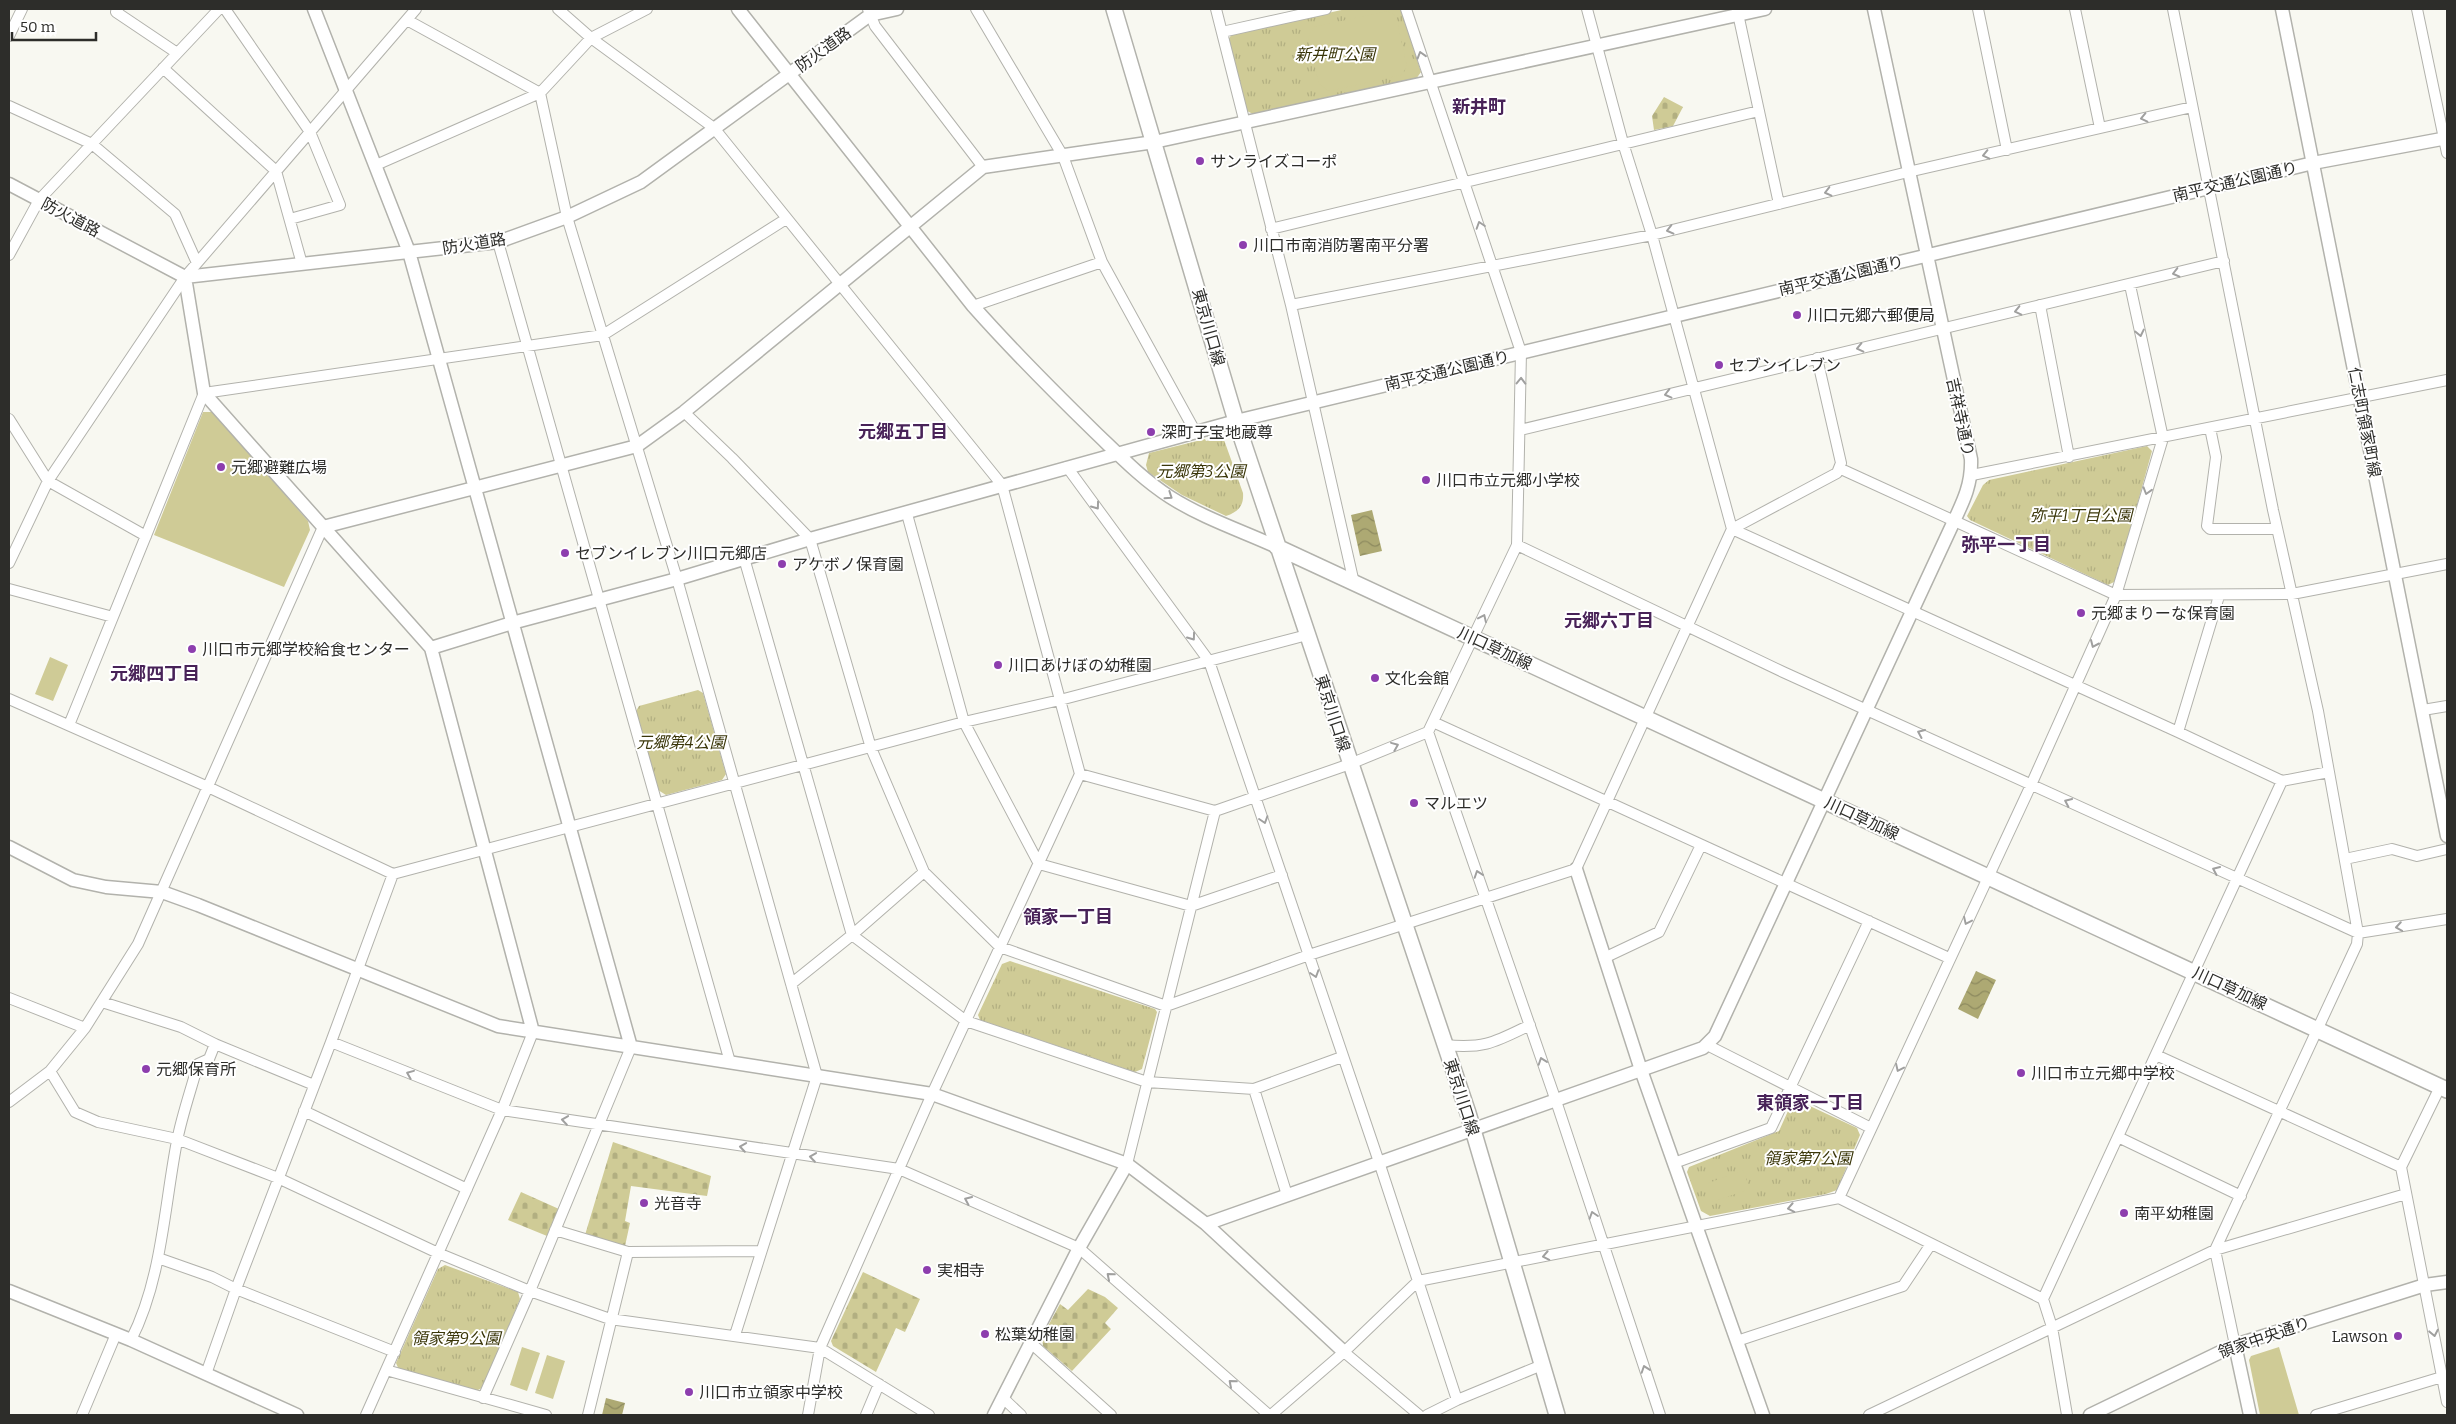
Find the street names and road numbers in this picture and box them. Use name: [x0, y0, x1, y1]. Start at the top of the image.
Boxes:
street label: 防火道路: [792, 23, 855, 76]
street label: 南平交通公園通り: [2171, 158, 2300, 205]
street label: 防火道路: [38, 194, 103, 241]
street label: 防火道路: [441, 229, 507, 258]
street label: 南平交通公園通り: [1777, 252, 1906, 299]
street label: 東京川口線: [1188, 286, 1229, 368]
street label: 南平交通公園通り: [1383, 347, 1512, 394]
street label: 仁志町領家町線: [2344, 365, 2385, 479]
street label: 吉祥寺通り: [1943, 376, 1978, 458]
street label: 川口草加線: [1455, 623, 1535, 674]
street label: 東京川口線: [1311, 672, 1354, 754]
street label: 川口草加線: [1822, 793, 1902, 844]
street label: 川口草加線: [2190, 963, 2270, 1014]
street label: 東京川口線: [1440, 1056, 1483, 1138]
street label: 領家中央通り: [2216, 1313, 2313, 1362]

